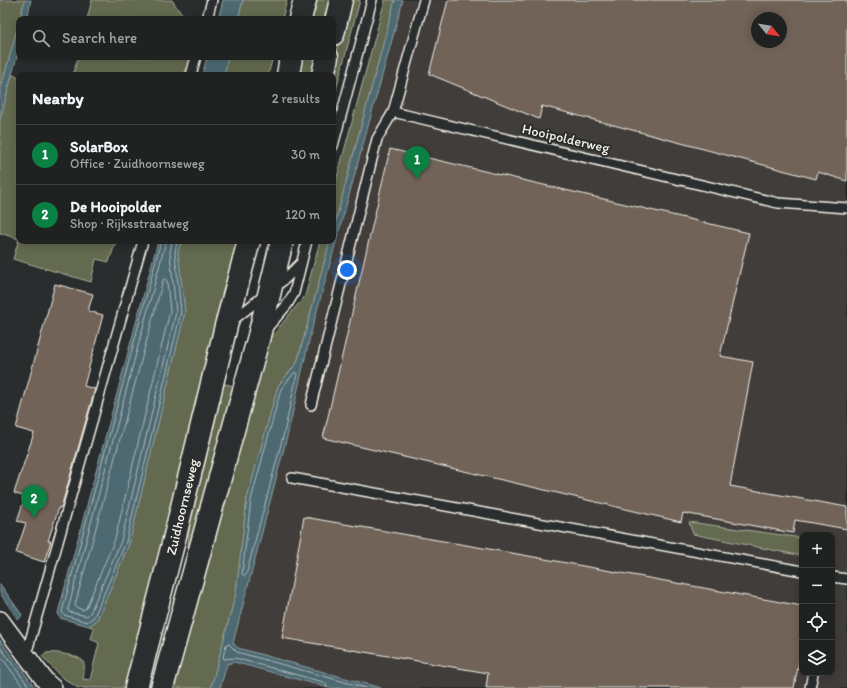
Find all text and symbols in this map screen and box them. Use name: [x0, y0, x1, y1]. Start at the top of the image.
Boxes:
north arrow: [751, 12, 787, 48]
search box: [16, 16, 336, 60]
icon: search: [30, 27, 52, 49]
text: Search here: [62, 29, 137, 47]
text: Nearby: [32, 88, 84, 108]
text: 2 results: [272, 91, 320, 106]
street label: Hooipolderweg: [520, 120, 612, 157]
text: SolarBox: [70, 138, 128, 156]
pin: 1: [404, 146, 430, 179]
text: 1: [42, 147, 48, 162]
text: 30 m: [291, 147, 320, 162]
text: Office · Zuidhoornseweg: [70, 156, 205, 171]
text: De Hooipolder: [70, 198, 161, 216]
text: 2: [42, 207, 48, 222]
text: 120 m: [285, 207, 320, 222]
text: Shop · Rijksstraatweg: [70, 216, 189, 231]
your location: [337, 260, 357, 280]
street label: Zuidhoornseweg: [163, 456, 203, 557]
pin: 2: [21, 485, 47, 518]
map controls: [799, 532, 835, 676]
button: +: [799, 532, 835, 568]
button: −: [799, 568, 835, 604]
button: locate: [799, 604, 835, 640]
button: layers: [799, 640, 835, 676]

